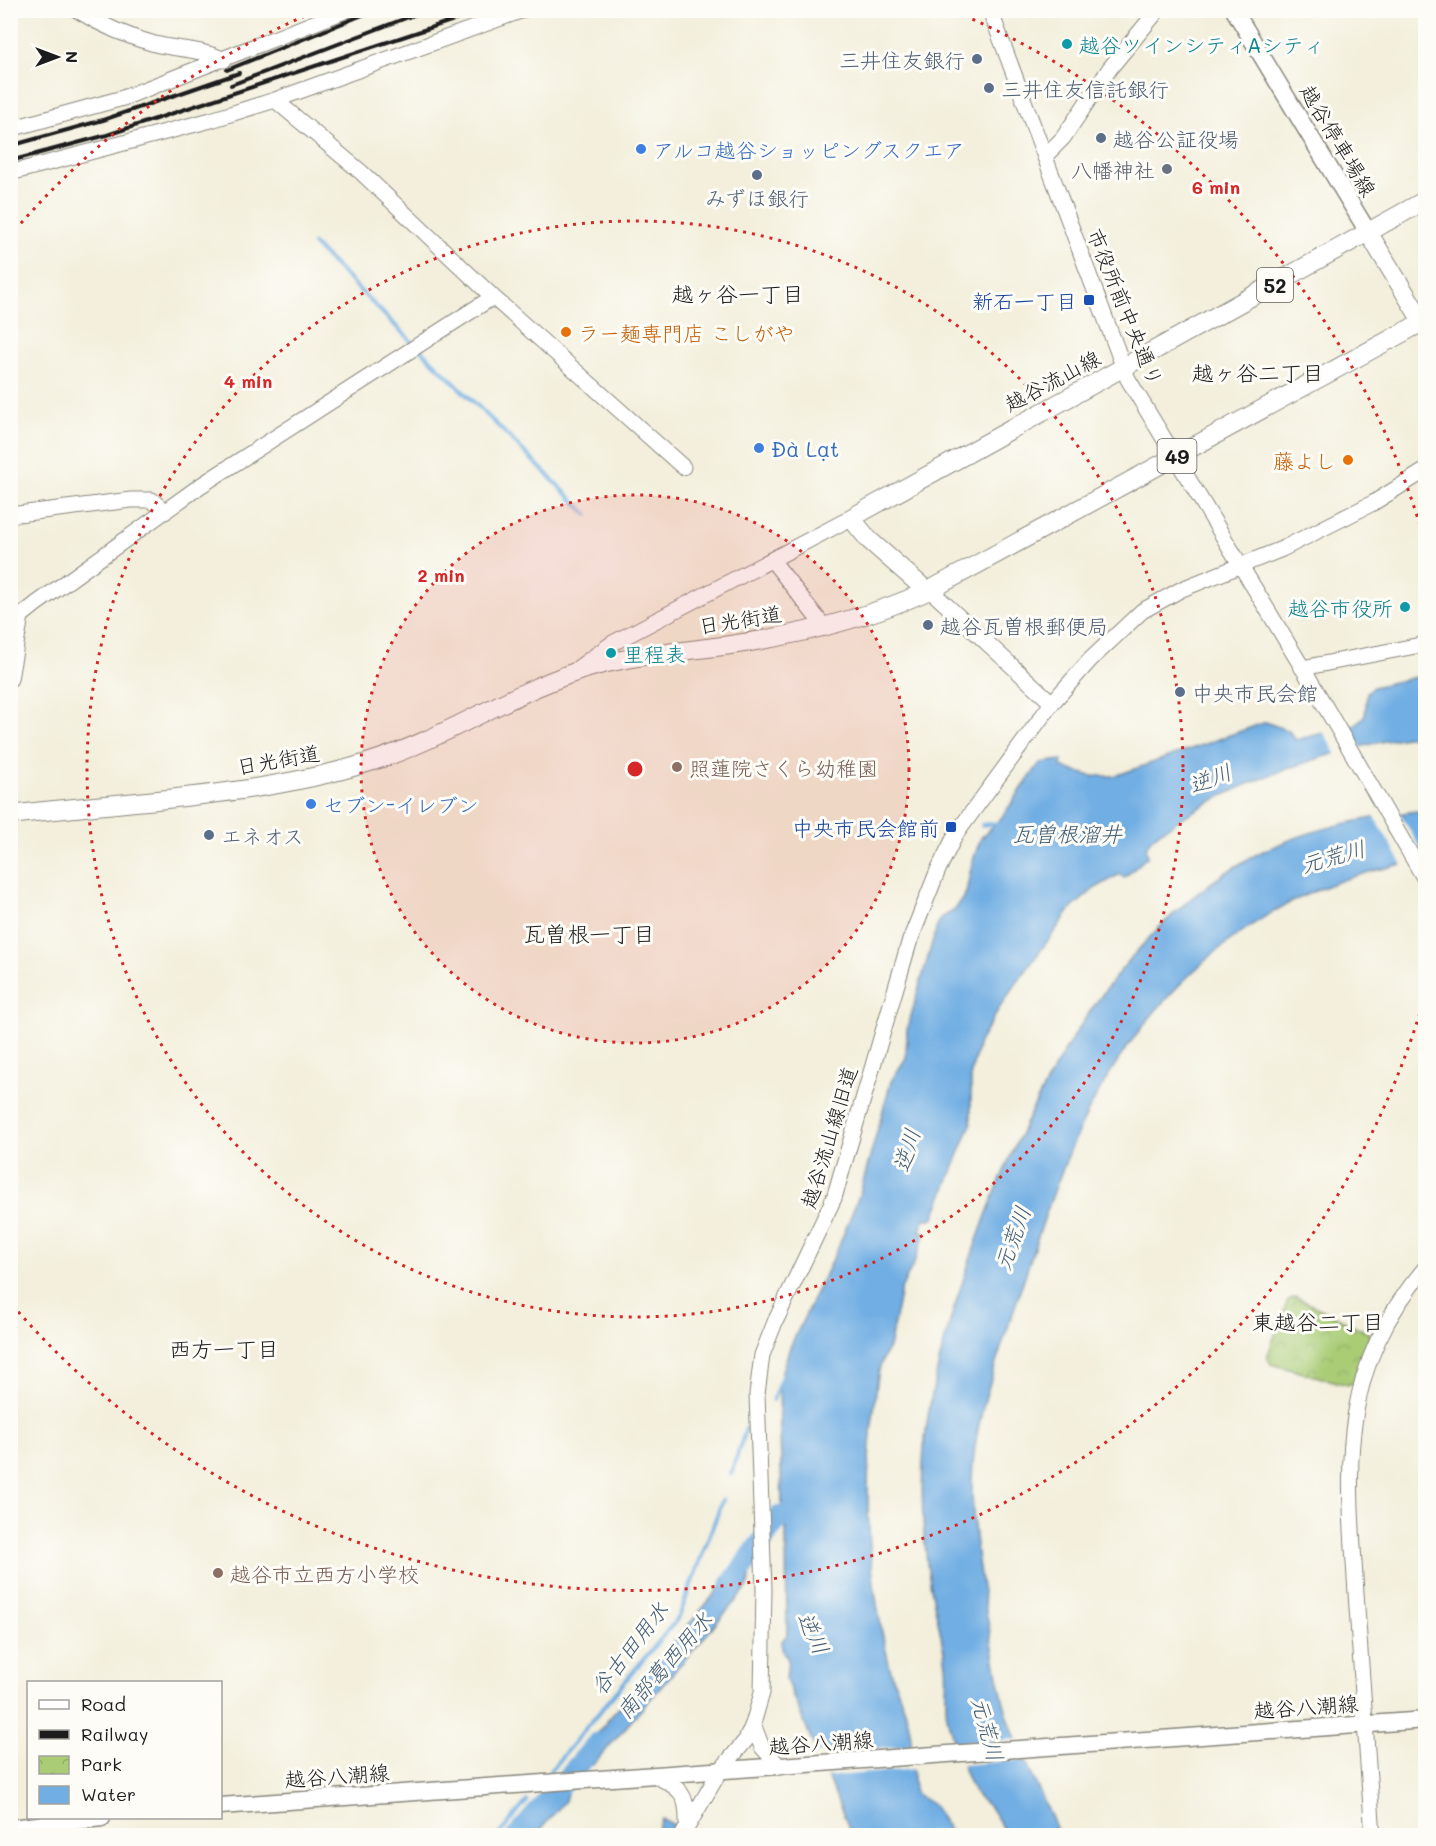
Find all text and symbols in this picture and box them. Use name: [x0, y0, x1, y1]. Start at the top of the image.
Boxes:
north arrow: [27, 27, 87, 87]
place label: 越谷ツインシティAシティ: [1079, 31, 1325, 58]
marker: 越谷ツインシティAシティ: [1060, 37, 1074, 51]
place label: 三井住友銀行: [839, 46, 965, 73]
text: N: [62, 51, 83, 63]
marker: 三井住友銀行: [970, 52, 984, 66]
place label: 三井住友信託銀行: [1001, 75, 1169, 102]
street label: 越谷停車場線: [1295, 79, 1383, 201]
marker: 三井住友信託銀行: [982, 81, 996, 95]
place label: 越谷公証役場: [1113, 125, 1239, 152]
marker: 越谷公証役場: [1094, 131, 1108, 145]
place label: アルコ越谷ショッピングスクエア: [653, 136, 965, 163]
marker: アルコ越谷ショッピングスクエア: [634, 142, 648, 156]
place label: 八幡神社: [1071, 156, 1155, 183]
marker: 八幡神社: [1160, 162, 1174, 176]
marker: みずほ銀行: [750, 168, 764, 182]
text: 6 min: [1192, 175, 1240, 199]
place label: みずほ銀行: [705, 184, 809, 211]
street label: 市役所前中央通り: [1082, 224, 1170, 390]
road number: 52: [1257, 268, 1293, 302]
district label: 越ヶ谷一丁目: [672, 279, 804, 308]
place label: 新石一丁目: [972, 287, 1077, 314]
marker: 新石一丁目: [1082, 293, 1096, 307]
place label: ラー麺専門店 こしがや: [578, 319, 795, 346]
marker: ラー麺専門店 こしがや: [559, 325, 573, 339]
street label: 越谷流山線: [999, 343, 1105, 417]
district label: 越ヶ谷二丁目: [1192, 358, 1324, 387]
text: 4 min: [224, 369, 272, 393]
place label: Đà Lạt: [771, 435, 839, 462]
road number: 49: [1158, 439, 1196, 473]
marker: Đà Lạt: [752, 441, 766, 455]
place label: 藤よし: [1273, 447, 1336, 474]
marker: 藤よし: [1341, 453, 1355, 467]
text: 2 min: [417, 563, 465, 587]
place label: 越谷市役所: [1288, 594, 1393, 621]
street label: 日光街道: [696, 599, 784, 639]
marker: 越谷市役所: [1398, 600, 1412, 614]
place label: 越谷瓦曽根郵便局: [940, 612, 1108, 639]
marker: 越谷瓦曽根郵便局: [921, 618, 935, 632]
place label: 里程表: [623, 640, 686, 667]
marker: 里程表: [604, 646, 618, 660]
place label: 中央市民会館: [1192, 679, 1318, 706]
marker: 中央市民会館: [1173, 685, 1187, 699]
street label: 日光街道: [234, 738, 322, 780]
place label: 照蓮院さくら幼稚園: [689, 754, 878, 781]
water label: 逆川: [1184, 757, 1236, 799]
centre of rings: [625, 759, 645, 779]
marker: 照蓮院さくら幼稚園: [670, 760, 684, 774]
place label: セブン-イレブン: [323, 791, 479, 818]
marker: セブン-イレブン: [304, 797, 318, 811]
place label: 中央市民会館前: [792, 814, 939, 841]
water label: 瓦曽根溜井: [1012, 819, 1123, 848]
marker: 中央市民会館前: [944, 820, 958, 834]
place label: エネオス: [221, 822, 304, 849]
marker: エネオス: [202, 828, 216, 842]
water label: 元荒川: [1297, 833, 1369, 879]
district label: 瓦曽根一丁目: [523, 919, 655, 948]
street label: 越谷流山線旧道: [794, 1063, 862, 1211]
water label: 逆川: [886, 1125, 926, 1175]
water label: 元荒川: [987, 1202, 1037, 1274]
district label: 東越谷二丁目: [1252, 1307, 1384, 1336]
district label: 西方一丁目: [169, 1334, 279, 1363]
place label: 越谷市立西方小学校: [230, 1560, 419, 1587]
marker: 越谷市立西方小学校: [211, 1566, 225, 1580]
water label: 谷古田用水: [584, 1596, 674, 1700]
water label: 南部葛西用水: [610, 1606, 718, 1724]
water label: 逆川: [792, 1607, 836, 1659]
legend: [27, 1681, 222, 1819]
street label: 越谷八潮線: [1253, 1689, 1359, 1723]
text: Road: [81, 1692, 126, 1716]
water label: 元荒川: [965, 1693, 1011, 1765]
text: Railway: [81, 1722, 148, 1746]
street label: 越谷八潮線: [768, 1725, 874, 1759]
text: Park: [81, 1752, 122, 1776]
street label: 越谷八潮線: [284, 1758, 390, 1792]
text: Water: [81, 1782, 136, 1806]

